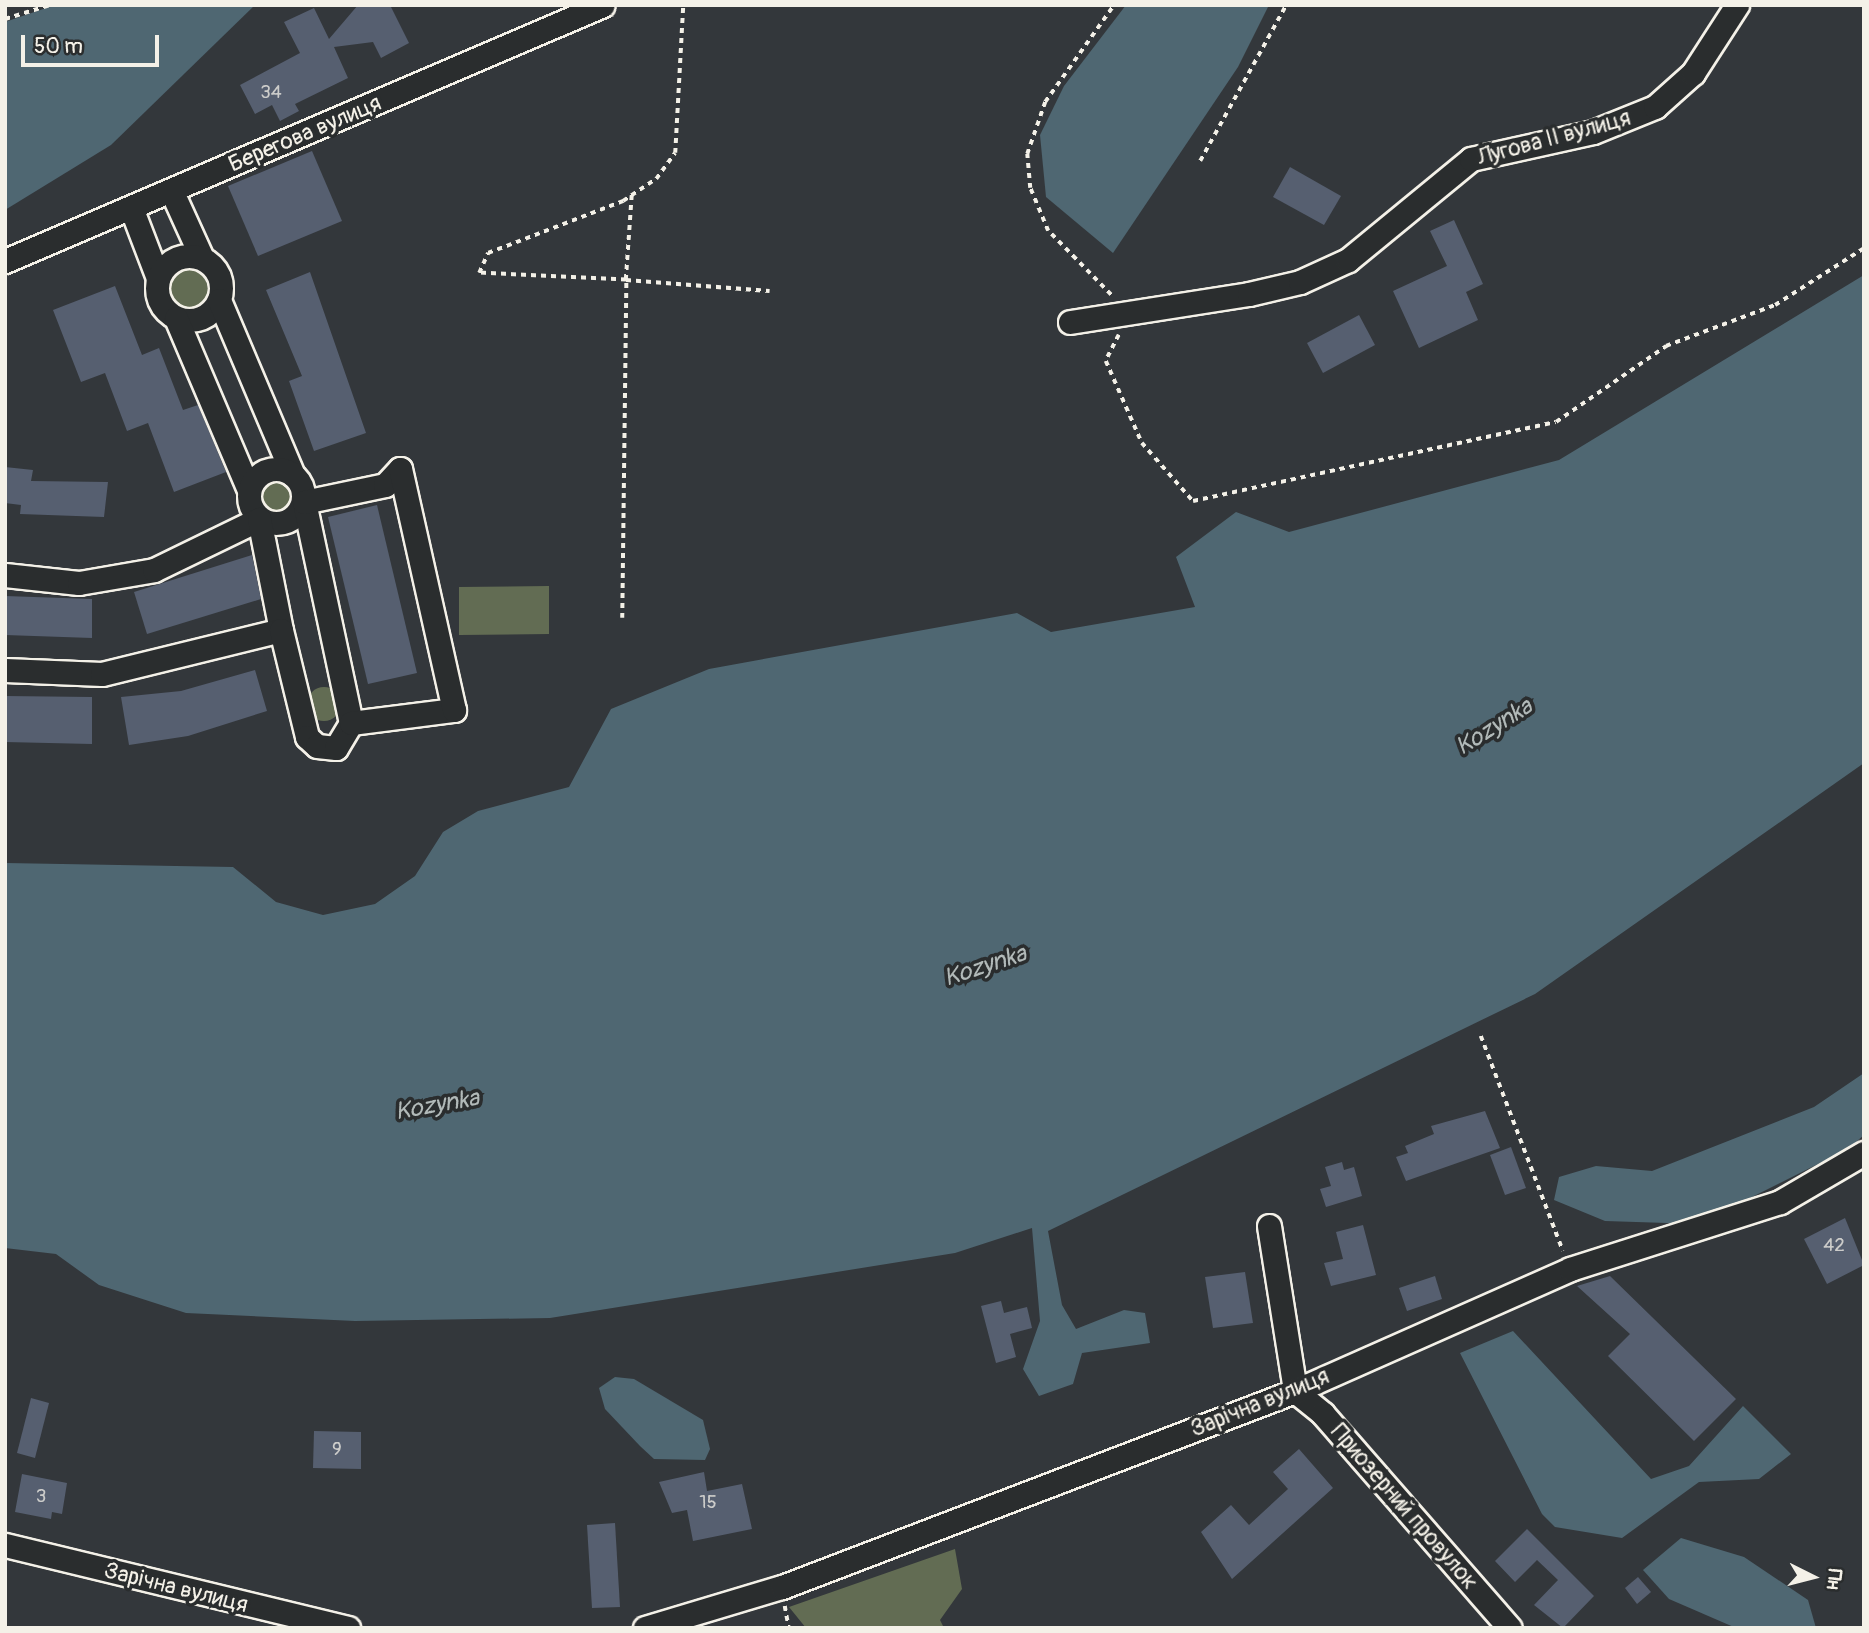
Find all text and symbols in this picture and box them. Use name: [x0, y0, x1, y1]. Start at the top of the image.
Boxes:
scale bar: [24, 21, 163, 65]
text: 50 m: [34, 33, 83, 60]
house number: 34: [260, 82, 282, 104]
street label: Берегова вулиця: [224, 89, 386, 179]
street label: Лугова II вулиця: [1474, 104, 1634, 172]
water label: Kozynka: [1450, 692, 1538, 762]
water label: Kozynka: [940, 939, 1030, 993]
water label: Kozynka: [393, 1083, 481, 1127]
house number: 42: [1823, 1235, 1845, 1257]
street label: Зарічна вулиця: [1187, 1363, 1333, 1443]
street label: Приозерний провулок: [1324, 1418, 1484, 1596]
house number: 9: [332, 1439, 342, 1461]
house number: 3: [36, 1486, 46, 1508]
house number: 15: [699, 1492, 717, 1514]
north arrow: [1778, 1542, 1848, 1612]
street label: Зарічна вулиця: [101, 1557, 251, 1619]
text: Пн: [1821, 1568, 1847, 1591]

